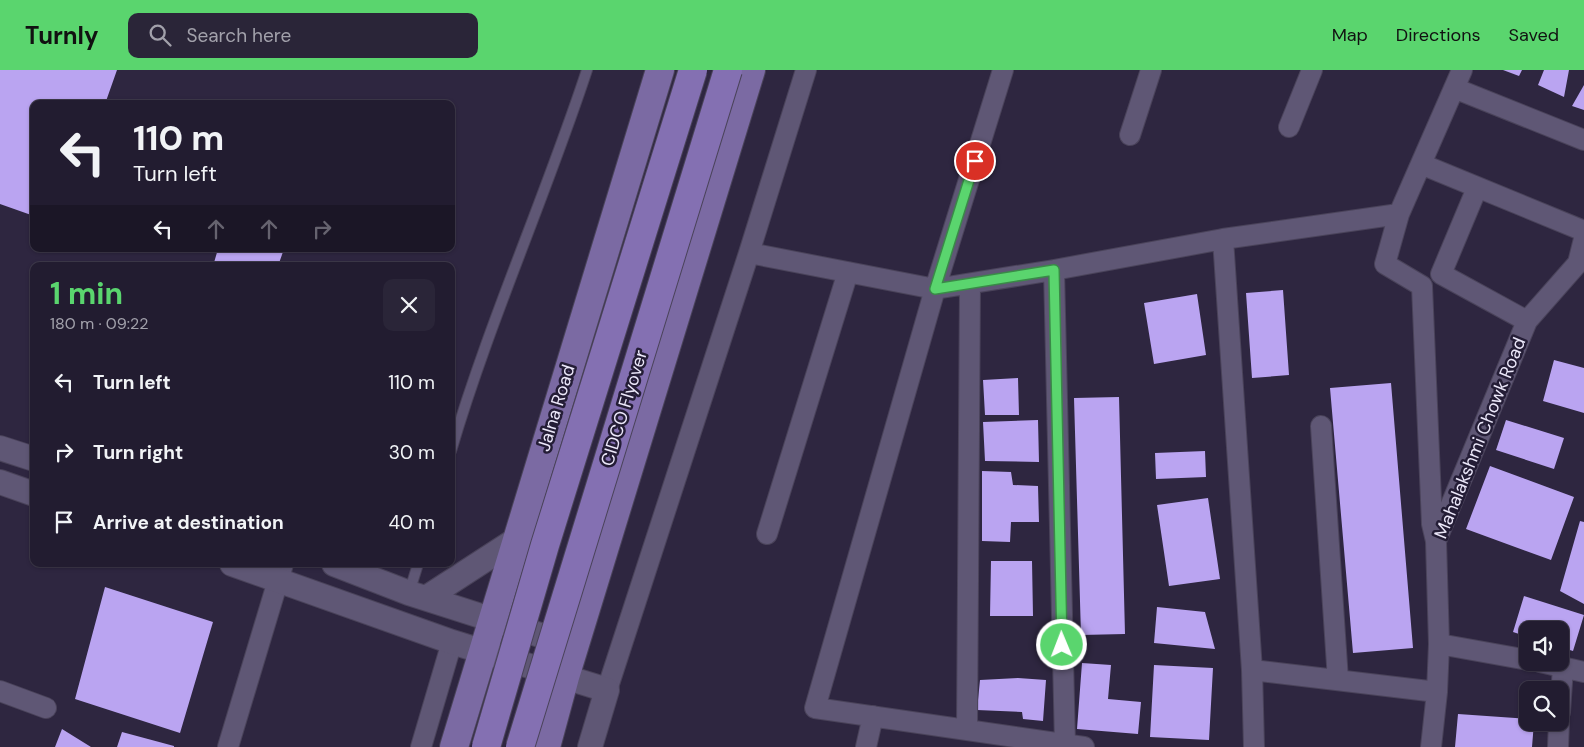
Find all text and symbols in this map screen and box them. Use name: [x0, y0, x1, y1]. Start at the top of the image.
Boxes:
search box: [128, 13, 478, 58]
text: Turnly: [25, 20, 98, 51]
icon: search: [146, 21, 174, 49]
text: Search here: [186, 23, 291, 48]
text: Map: [1332, 23, 1368, 47]
text: Directions: [1396, 23, 1481, 47]
text: Saved: [1509, 23, 1559, 47]
text: 110 m: [133, 115, 224, 161]
icon: left: [50, 120, 115, 185]
pin: [954, 140, 996, 182]
icon: arrive: [961, 147, 989, 175]
text: Turn left: [133, 159, 217, 188]
icon: left: [149, 215, 177, 243]
icon: ahead: [202, 215, 230, 243]
icon: ahead: [255, 215, 283, 243]
icon: right: [308, 215, 336, 243]
text: 1 min: [50, 274, 123, 313]
button: close: [383, 279, 435, 331]
text: 180 m · 09:22: [50, 313, 149, 334]
street label: Mahalakshmi Chowk Road: [1429, 334, 1531, 542]
street label: CIDCO Flyover: [595, 347, 653, 469]
street label: Jalna Road: [531, 362, 581, 454]
icon: left: [50, 368, 78, 396]
text: Turn left: [93, 370, 171, 395]
text: 110 m: [388, 370, 435, 395]
icon: right: [50, 438, 78, 466]
text: Turn right: [93, 440, 183, 465]
text: 30 m: [389, 440, 435, 465]
icon: arrive: [50, 508, 78, 536]
text: Arrive at destination: [93, 510, 284, 535]
text: 40 m: [388, 510, 435, 535]
position arrow: [1035, 618, 1087, 670]
map controls: [1519, 621, 1569, 731]
button: sound: [1519, 621, 1569, 671]
button: search: [1519, 681, 1569, 731]

